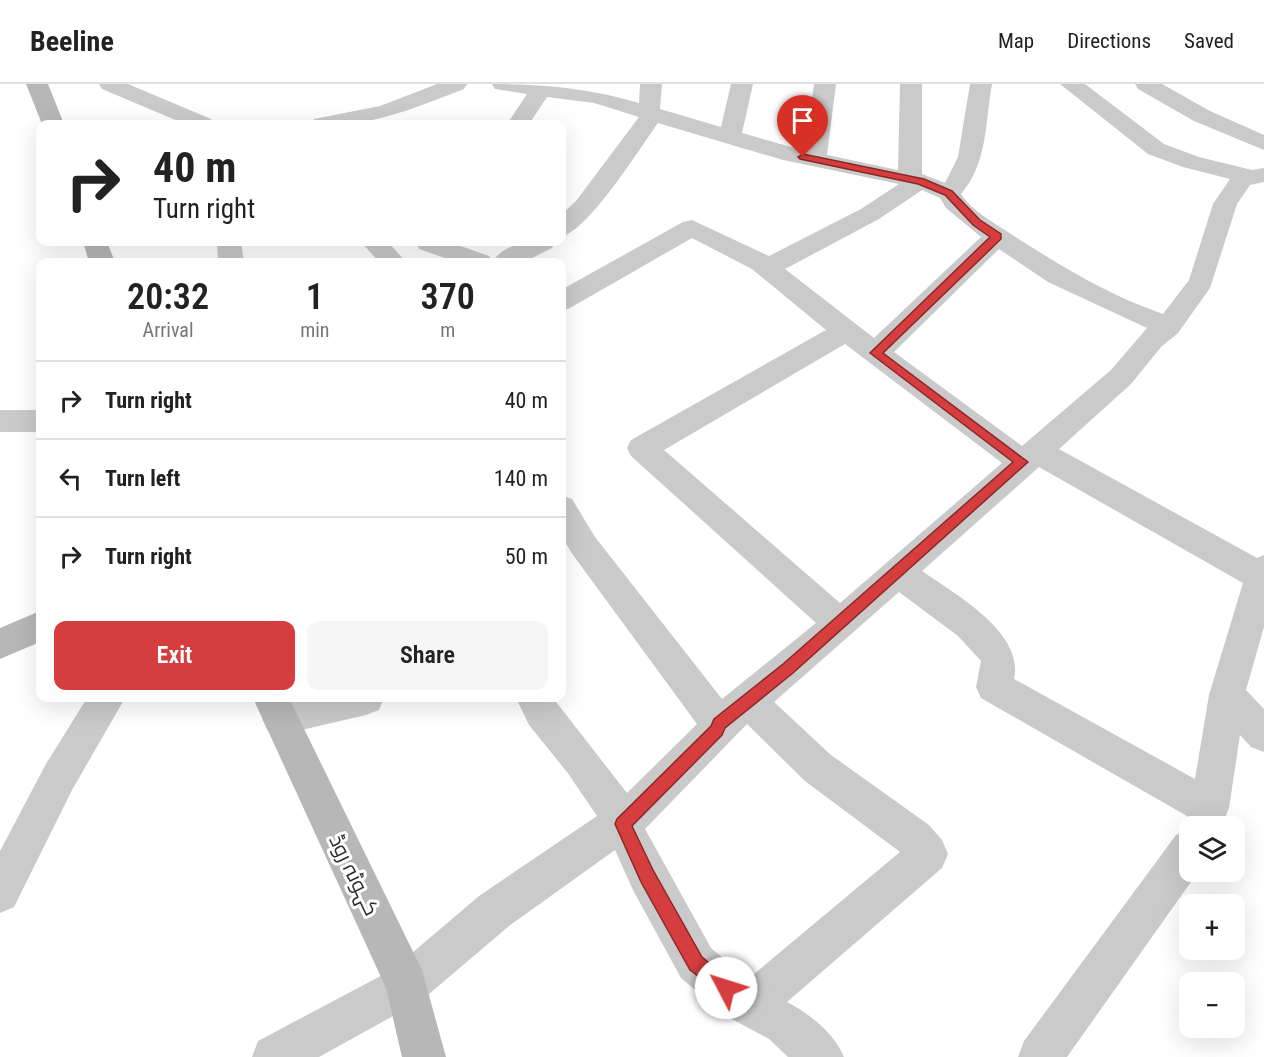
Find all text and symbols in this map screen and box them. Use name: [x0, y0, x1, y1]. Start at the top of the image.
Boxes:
text: Beeline: [30, 25, 114, 58]
text: Map: [998, 29, 1034, 53]
text: Directions: [1067, 29, 1151, 53]
text: Saved: [1184, 29, 1234, 53]
pin: [777, 95, 828, 157]
icon: arrive: [786, 104, 819, 137]
text: 40 m: [153, 143, 236, 192]
icon: right: [54, 144, 132, 222]
text: Turn right: [153, 193, 255, 225]
text: 20:32: [127, 276, 209, 318]
text: 1: [306, 276, 324, 318]
text: 370: [421, 276, 475, 318]
text: Arrival: [143, 318, 194, 342]
text: min: [300, 318, 329, 342]
text: m: [440, 318, 455, 342]
icon: right: [54, 384, 87, 417]
text: Turn right: [105, 388, 192, 413]
text: 40 m: [505, 388, 548, 413]
icon: left: [54, 462, 87, 495]
text: Turn left: [105, 466, 180, 491]
text: 140 m: [494, 466, 548, 491]
icon: right: [54, 540, 87, 573]
text: Turn right: [105, 544, 192, 569]
text: 50 m: [505, 544, 548, 569]
button: Exit: [54, 621, 295, 690]
button: Share: [307, 621, 548, 690]
map controls: [1179, 816, 1245, 1038]
button: layers: [1179, 816, 1245, 882]
street label: کہوٹہ روڈ: [322, 831, 384, 920]
button: +: [1179, 894, 1245, 960]
position arrow: [694, 956, 758, 1020]
button: −: [1179, 972, 1245, 1038]

